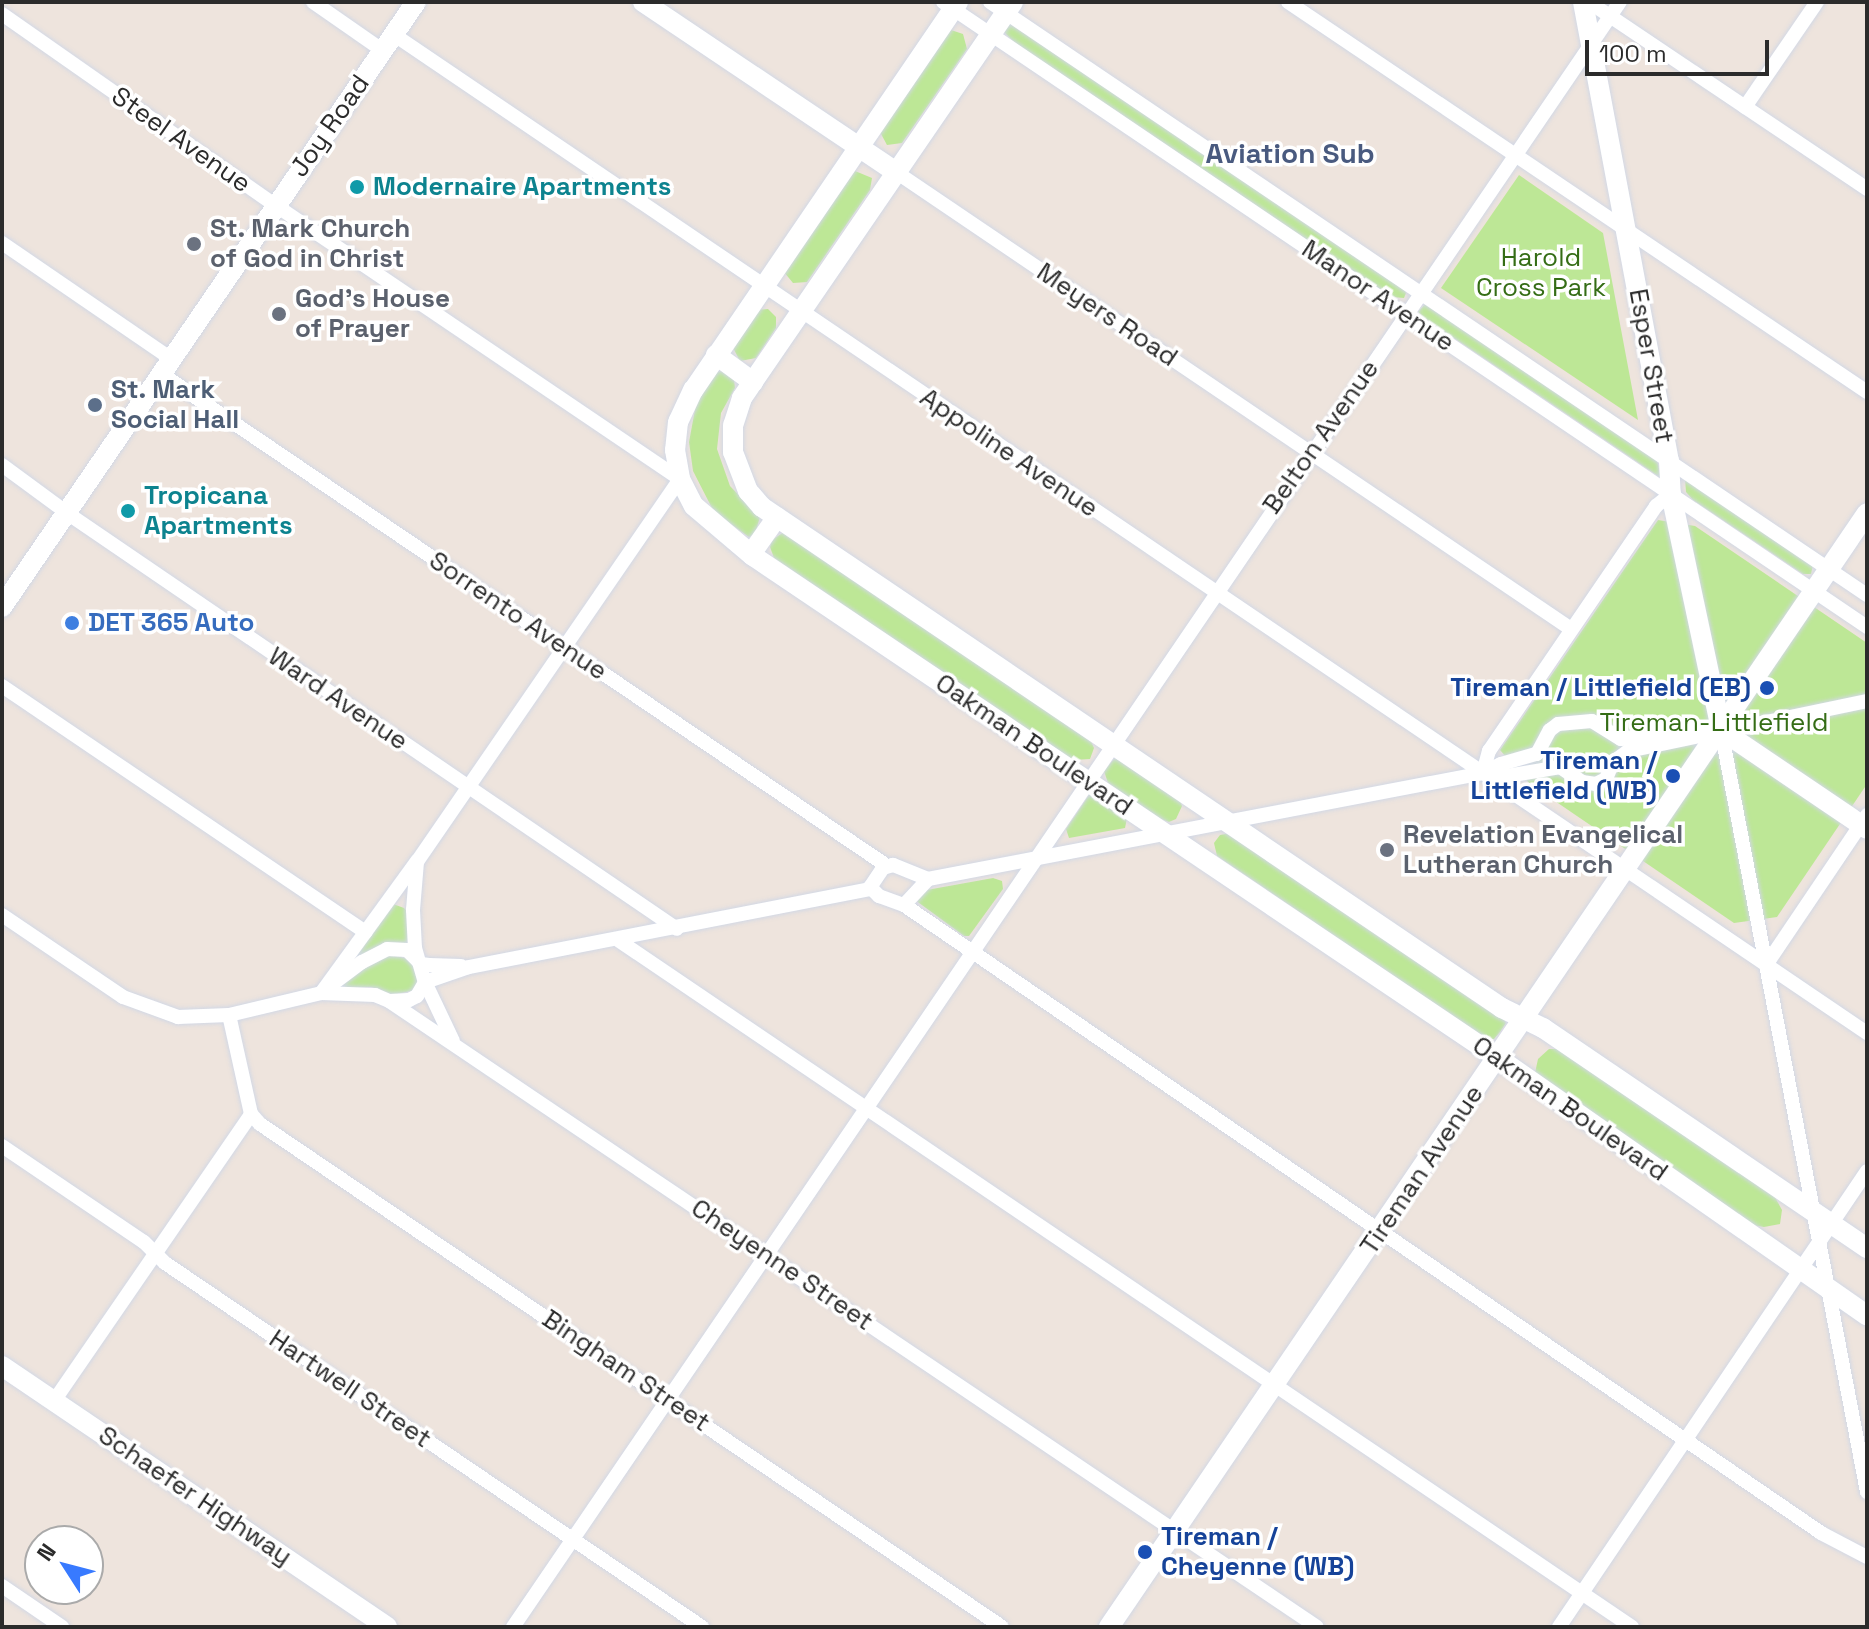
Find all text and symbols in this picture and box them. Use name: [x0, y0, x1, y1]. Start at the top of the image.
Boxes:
scale bar: [1589, 24, 1773, 74]
text: 100 m: [1599, 38, 1667, 69]
street label: Joy Road: [284, 69, 376, 183]
street label: Steel Avenue: [105, 80, 257, 200]
district label: Aviation Sub: [1205, 136, 1375, 170]
place label: Modernaire Apartments: [373, 171, 672, 203]
marker: Modernaire Apartments: [348, 178, 366, 196]
place label: St. Mark Church of God in Christ: [210, 213, 411, 274]
street label: Manor Avenue: [1296, 233, 1460, 359]
marker: St. Mark Church of God in Christ: [185, 235, 203, 253]
park label: Harold Cross Park: [1476, 242, 1606, 304]
street label: Meyers Road: [1031, 257, 1183, 373]
place label: God's House of Prayer: [295, 283, 450, 344]
street label: Esper Street: [1622, 286, 1680, 446]
marker: God's House of Prayer: [270, 305, 288, 323]
street label: Belton Avenue: [1256, 354, 1386, 520]
place label: St. Mark Social Hall: [111, 374, 239, 436]
street label: Appoline Avenue: [914, 382, 1104, 524]
marker: St. Mark Social Hall: [86, 396, 104, 414]
place label: Tropicana Apartments: [144, 480, 293, 542]
marker: Tropicana Apartments: [119, 502, 137, 520]
street label: Sorrento Avenue: [423, 545, 613, 687]
place label: DET 365 Auto: [88, 607, 255, 639]
marker: DET 365 Auto: [63, 614, 81, 632]
street label: Ward Avenue: [262, 641, 414, 757]
street label: Oakman Boulevard: [929, 667, 1139, 823]
place label: Tireman / Littlefield (EB): [1450, 672, 1751, 704]
marker: Tireman / Littlefield (EB): [1758, 679, 1776, 697]
park label: Tireman-Littlefield: [1599, 707, 1829, 739]
place label: Tireman / Littlefield (WB): [1471, 745, 1657, 806]
marker: Tireman / Littlefield (WB): [1664, 767, 1682, 785]
place label: Revelation Evangelical Lutheran Church: [1403, 819, 1683, 880]
marker: Revelation Evangelical Lutheran Church: [1378, 841, 1396, 859]
street label: Oakman Boulevard: [1466, 1030, 1674, 1188]
street label: Tireman Avenue: [1354, 1079, 1490, 1261]
street label: Cheyenne Street: [685, 1193, 879, 1337]
street label: Bingham Street: [536, 1303, 716, 1439]
street label: Hartwell Street: [263, 1323, 437, 1455]
street label: Schaefer Highway: [92, 1420, 298, 1572]
place label: Tireman / Cheyenne (WB): [1161, 1521, 1354, 1582]
north arrow: [24, 1525, 104, 1605]
text: N: [31, 1538, 62, 1566]
marker: Tireman / Cheyenne (WB): [1136, 1543, 1154, 1561]

